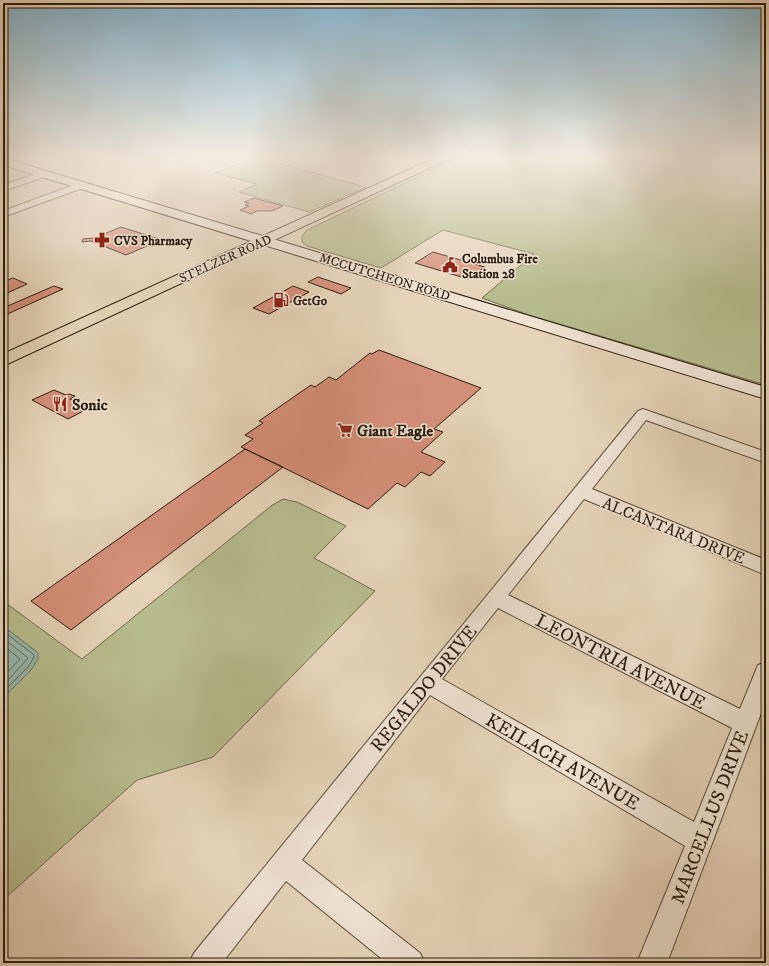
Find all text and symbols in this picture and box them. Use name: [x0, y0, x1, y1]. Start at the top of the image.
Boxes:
pharmacy icon: CVS Pharmacy: [93, 231, 111, 249]
street label: STELZER ROAD: [177, 231, 275, 287]
place label: CVS Pharmacy: [114, 233, 193, 250]
street label: MCCUTCHEON ROAD: [317, 249, 452, 305]
place label: Columbus Fire Station 28: [462, 251, 538, 282]
public building icon: Columbus Fire Station 28: [441, 256, 459, 274]
fuel station icon: GetGo: [272, 291, 290, 309]
place label: GetGo: [293, 293, 328, 309]
restaurant icon: Sonic: [51, 395, 69, 413]
place label: Sonic: [72, 395, 108, 415]
supermarket icon: Giant Eagle: [336, 421, 354, 439]
place label: Giant Eagle: [357, 421, 434, 441]
street label: ALCANTARA DRIVE: [599, 493, 748, 569]
street label: LEONTRIA AVENUE: [531, 609, 709, 715]
street label: REGALDO DRIVE: [366, 621, 482, 757]
street label: KEILACH AVENUE: [481, 709, 643, 816]
street label: MARCELLUS DRIVE: [667, 728, 754, 907]

